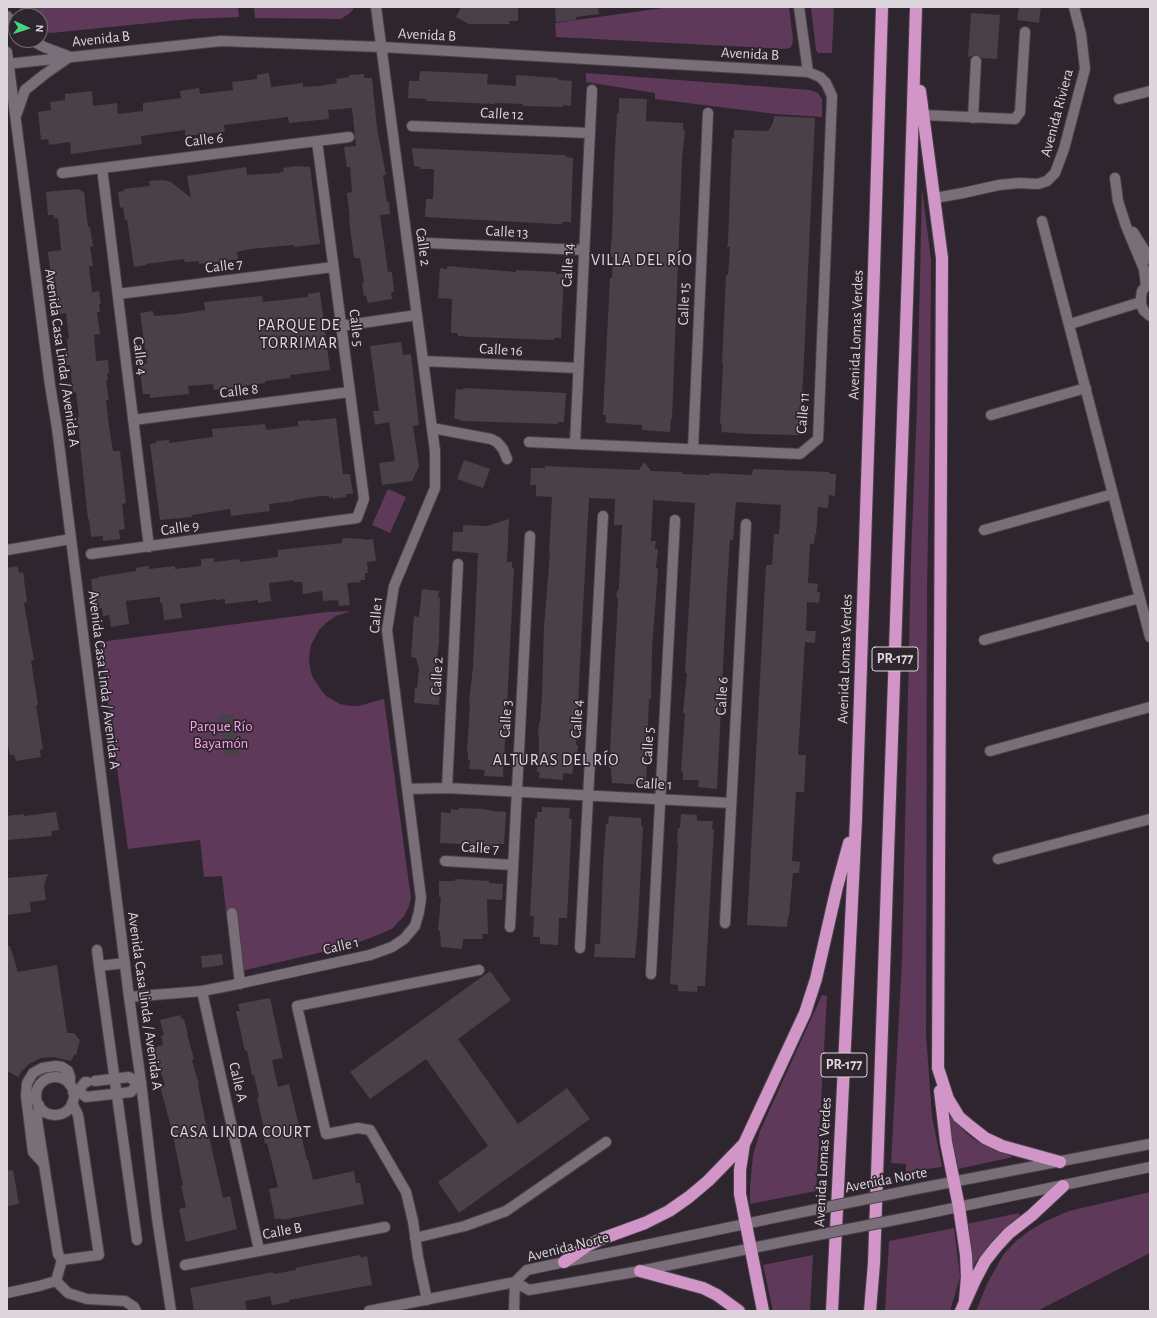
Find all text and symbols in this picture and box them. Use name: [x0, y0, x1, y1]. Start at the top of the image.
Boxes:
north arrow: [8, 8, 48, 48]
text: N: [34, 24, 45, 33]
street label: Avenida B: [398, 24, 456, 46]
street label: Avenida B: [71, 27, 131, 51]
street label: Avenida B: [721, 43, 779, 65]
street label: Avenida Riviera: [1037, 67, 1077, 159]
street label: Calle 12: [480, 104, 524, 124]
street label: Calle 6: [184, 129, 224, 151]
street label: Calle 13: [485, 222, 529, 242]
street label: Calle 2: [411, 227, 435, 267]
street label: Calle 14: [558, 243, 578, 287]
district label: VILLA DEL RÍO: [591, 250, 693, 270]
street label: Calle 7: [204, 255, 244, 277]
street label: Avenida Casa Linda / Avenida A: [41, 268, 83, 448]
street label: Avenida Lomas Verdes: [845, 270, 867, 400]
street label: Calle 15: [674, 282, 694, 326]
street label: Calle 5: [345, 308, 367, 348]
district label: PARQUE DE TORRIMAR: [257, 315, 341, 353]
street label: Calle 4: [129, 336, 151, 376]
street label: Calle 16: [479, 340, 523, 360]
street label: Calle 8: [219, 380, 259, 402]
street label: Calle 11: [792, 391, 814, 435]
street label: Calle 9: [160, 516, 200, 540]
street label: Avenida Casa Linda / Avenida A: [84, 590, 124, 770]
street label: Avenida Lomas Verdes: [834, 594, 856, 724]
street label: Calle 1: [365, 596, 387, 634]
road number: PR-177: [872, 647, 918, 671]
street label: Calle 2: [427, 656, 447, 696]
street label: Calle 6: [712, 676, 732, 716]
street label: Calle 4: [567, 699, 587, 739]
street label: Calle 3: [496, 700, 516, 738]
park label: Parque Río Bayamón: [189, 717, 253, 752]
street label: Calle 5: [638, 727, 658, 765]
district label: ALTURAS DEL RÍO: [493, 750, 619, 770]
street label: Calle 1: [635, 774, 673, 794]
street label: Calle 7: [461, 838, 499, 858]
street label: Avenida Casa Linda / Avenida A: [124, 911, 166, 1091]
street label: Calle 1: [321, 933, 361, 959]
road number: PR-177: [821, 1053, 867, 1077]
street label: Calle A: [225, 1060, 251, 1104]
street label: Avenida Lomas Verdes: [811, 1097, 835, 1227]
district label: CASA LINDA COURT: [170, 1122, 312, 1142]
street label: Avenida Norte: [843, 1163, 929, 1197]
street label: Calle B: [261, 1218, 303, 1244]
street label: Avenida Norte: [525, 1228, 611, 1266]

